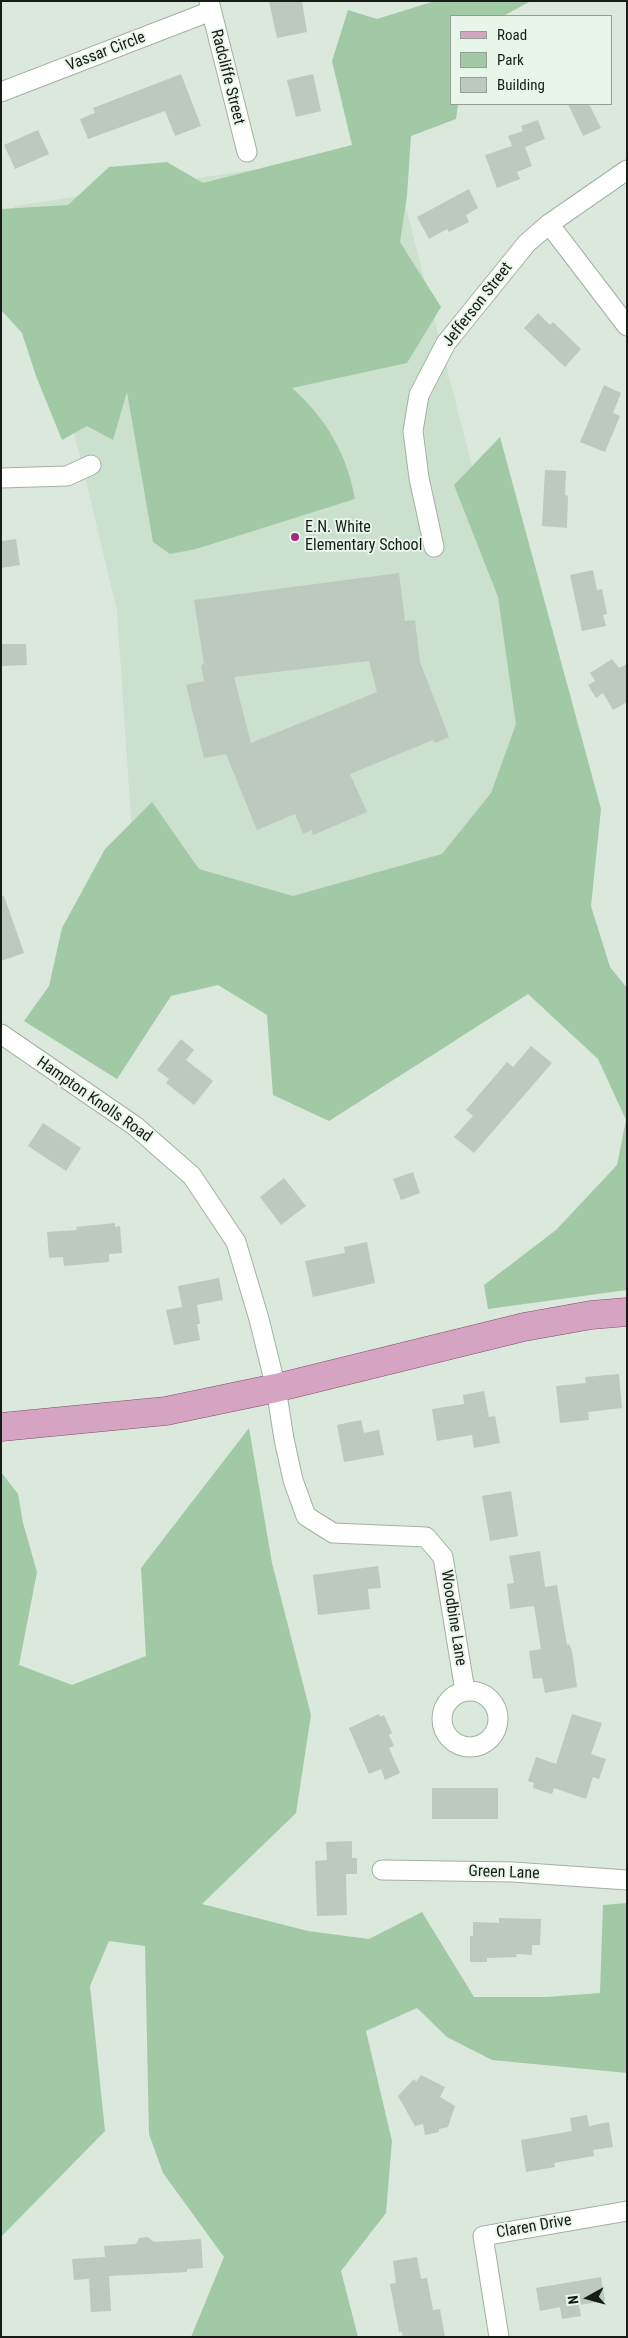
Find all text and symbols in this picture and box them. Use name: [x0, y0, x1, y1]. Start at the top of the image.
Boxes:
legend: [450, 15, 613, 105]
text: Road: [497, 26, 527, 44]
street label: Radcliffe Street: [206, 27, 248, 127]
street label: Vassar Circle: [64, 28, 148, 76]
text: Park: [497, 51, 524, 69]
text: Building: [497, 76, 545, 94]
street label: Jefferson Street: [439, 259, 517, 351]
place label: E.N. White Elementary School: [305, 518, 422, 556]
marker: E.N. White Elementary School: [289, 531, 301, 543]
street label: Hampton Knolls Road: [33, 1053, 155, 1147]
street label: Woodbine Lane: [436, 1569, 470, 1667]
street label: Green Lane: [468, 1862, 540, 1884]
street label: Claren Drive: [495, 2211, 573, 2243]
north arrow: [563, 2273, 613, 2323]
text: N: [565, 2295, 582, 2305]

